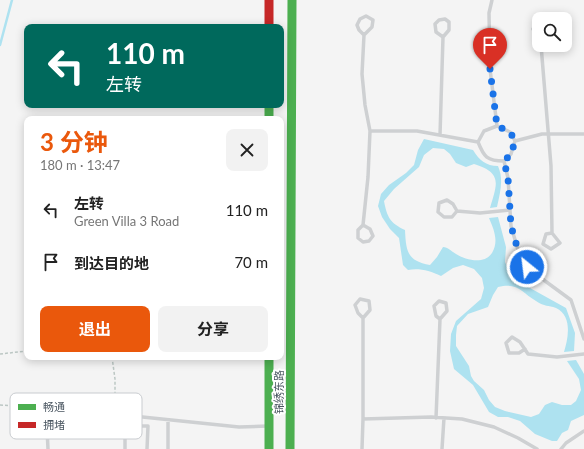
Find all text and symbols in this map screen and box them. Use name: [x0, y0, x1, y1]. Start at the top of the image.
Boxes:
map controls: [532, 12, 572, 52]
button: search: [532, 12, 572, 52]
pin: [473, 28, 507, 69]
icon: arrive: [479, 34, 501, 56]
text: 110 m: [106, 36, 185, 70]
icon: left: [40, 40, 92, 92]
text: 左转: [106, 73, 142, 95]
text: 3 分钟: [40, 127, 108, 156]
button: close: [226, 129, 268, 171]
text: 180 m · 13:47: [40, 157, 120, 173]
text: 左转: [74, 194, 104, 212]
icon: left: [40, 199, 62, 221]
text: 110 m: [226, 201, 268, 219]
text: Green Villa 3 Road: [74, 213, 179, 229]
position arrow: [506, 246, 548, 288]
icon: arrive: [40, 251, 62, 273]
text: 70 m: [234, 253, 268, 271]
text: 到达目的地: [74, 254, 149, 272]
button: 退出: [40, 306, 150, 352]
button: 分享: [158, 306, 268, 352]
street label: 锦绣东路: [272, 370, 285, 414]
legend: [10, 393, 142, 439]
text: 畅通: [43, 400, 65, 413]
text: 拥堵: [43, 418, 65, 431]

